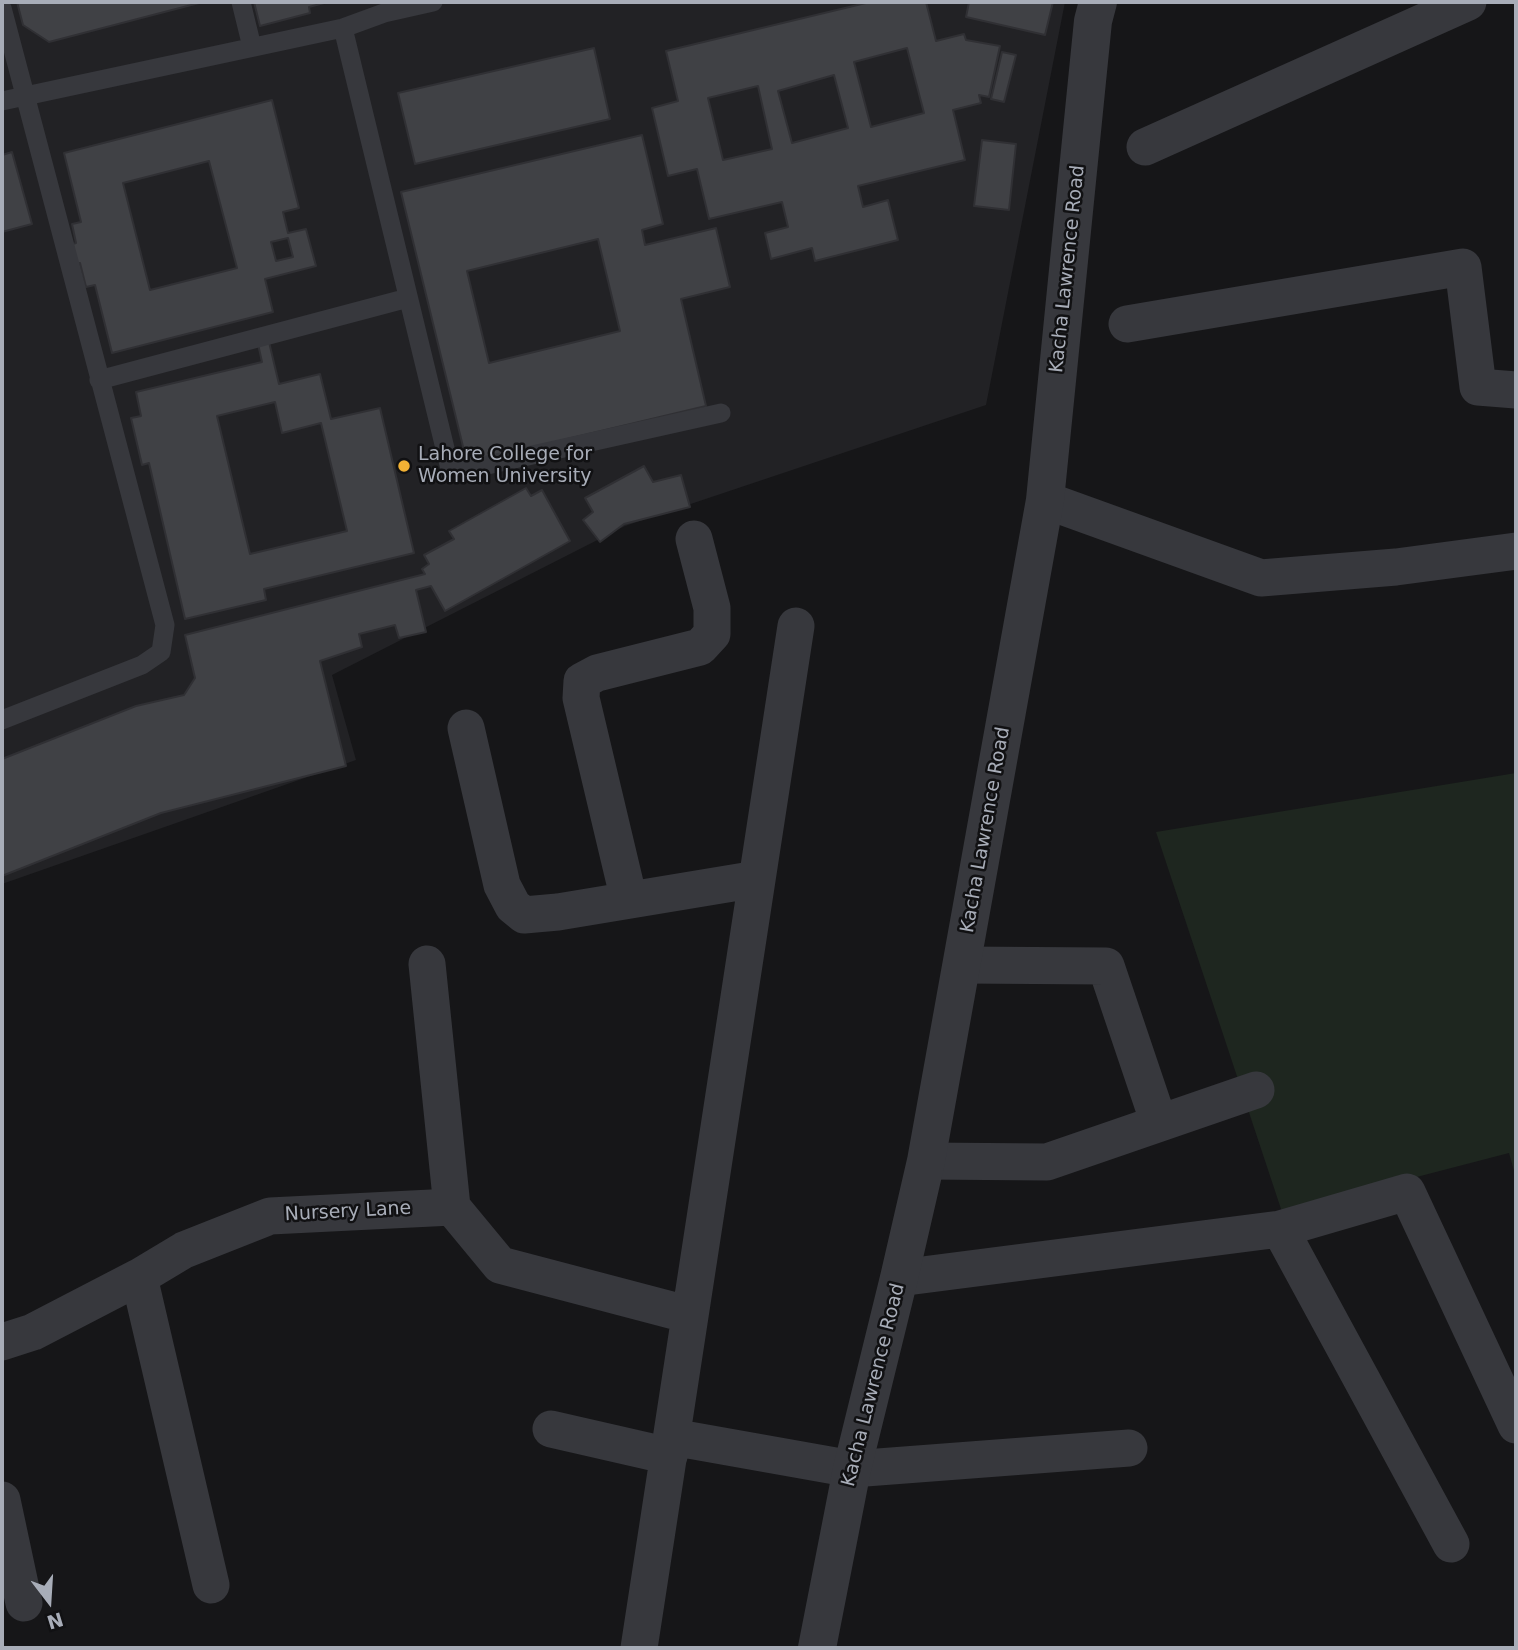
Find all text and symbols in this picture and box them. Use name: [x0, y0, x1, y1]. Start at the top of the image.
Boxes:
street label: Kacha Lawrence Road: [1046, 164, 1090, 374]
place label: Lahore College for Women University: [418, 444, 592, 488]
marker: Lahore College for Women University: [396, 458, 412, 474]
street label: Kacha Lawrence Road: [957, 725, 1015, 935]
street label: Nursery Lane: [284, 1197, 412, 1227]
street label: Kacha Lawrence Road: [838, 1281, 910, 1489]
north arrow: [14, 1566, 84, 1636]
text: N: [44, 1608, 66, 1634]

